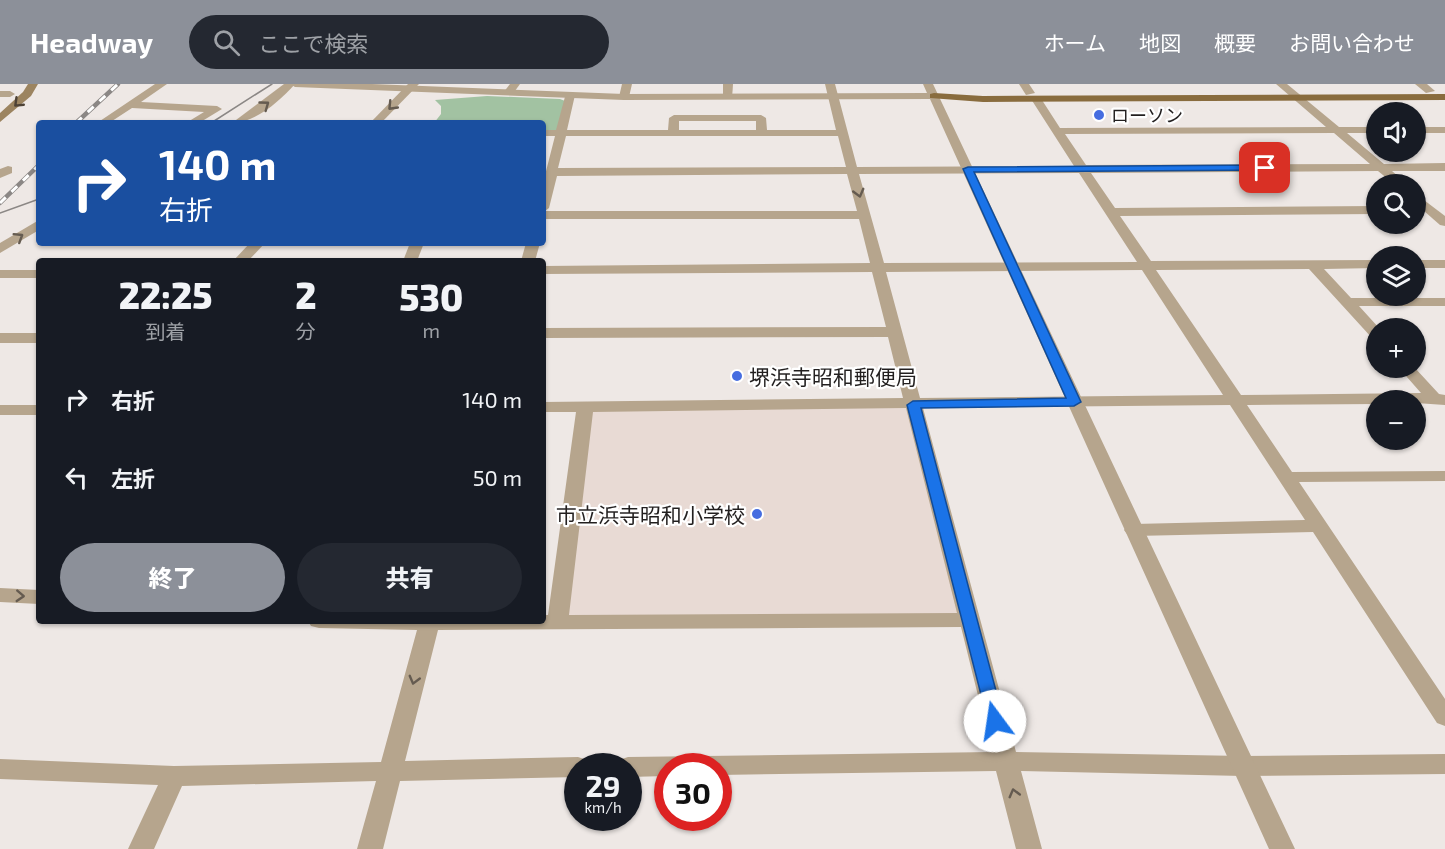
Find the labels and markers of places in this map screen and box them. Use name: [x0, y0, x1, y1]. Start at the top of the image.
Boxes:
place label: ローソン: [1111, 104, 1183, 126]
marker: ローソン: [1092, 108, 1106, 122]
pin: [1239, 142, 1290, 193]
place label: 堺浜寺昭和郵便局: [749, 364, 917, 389]
marker: 堺浜寺昭和郵便局: [730, 369, 744, 383]
place label: 市立浜寺昭和小学校: [556, 502, 745, 527]
marker: 市立浜寺昭和小学校: [750, 507, 764, 521]

